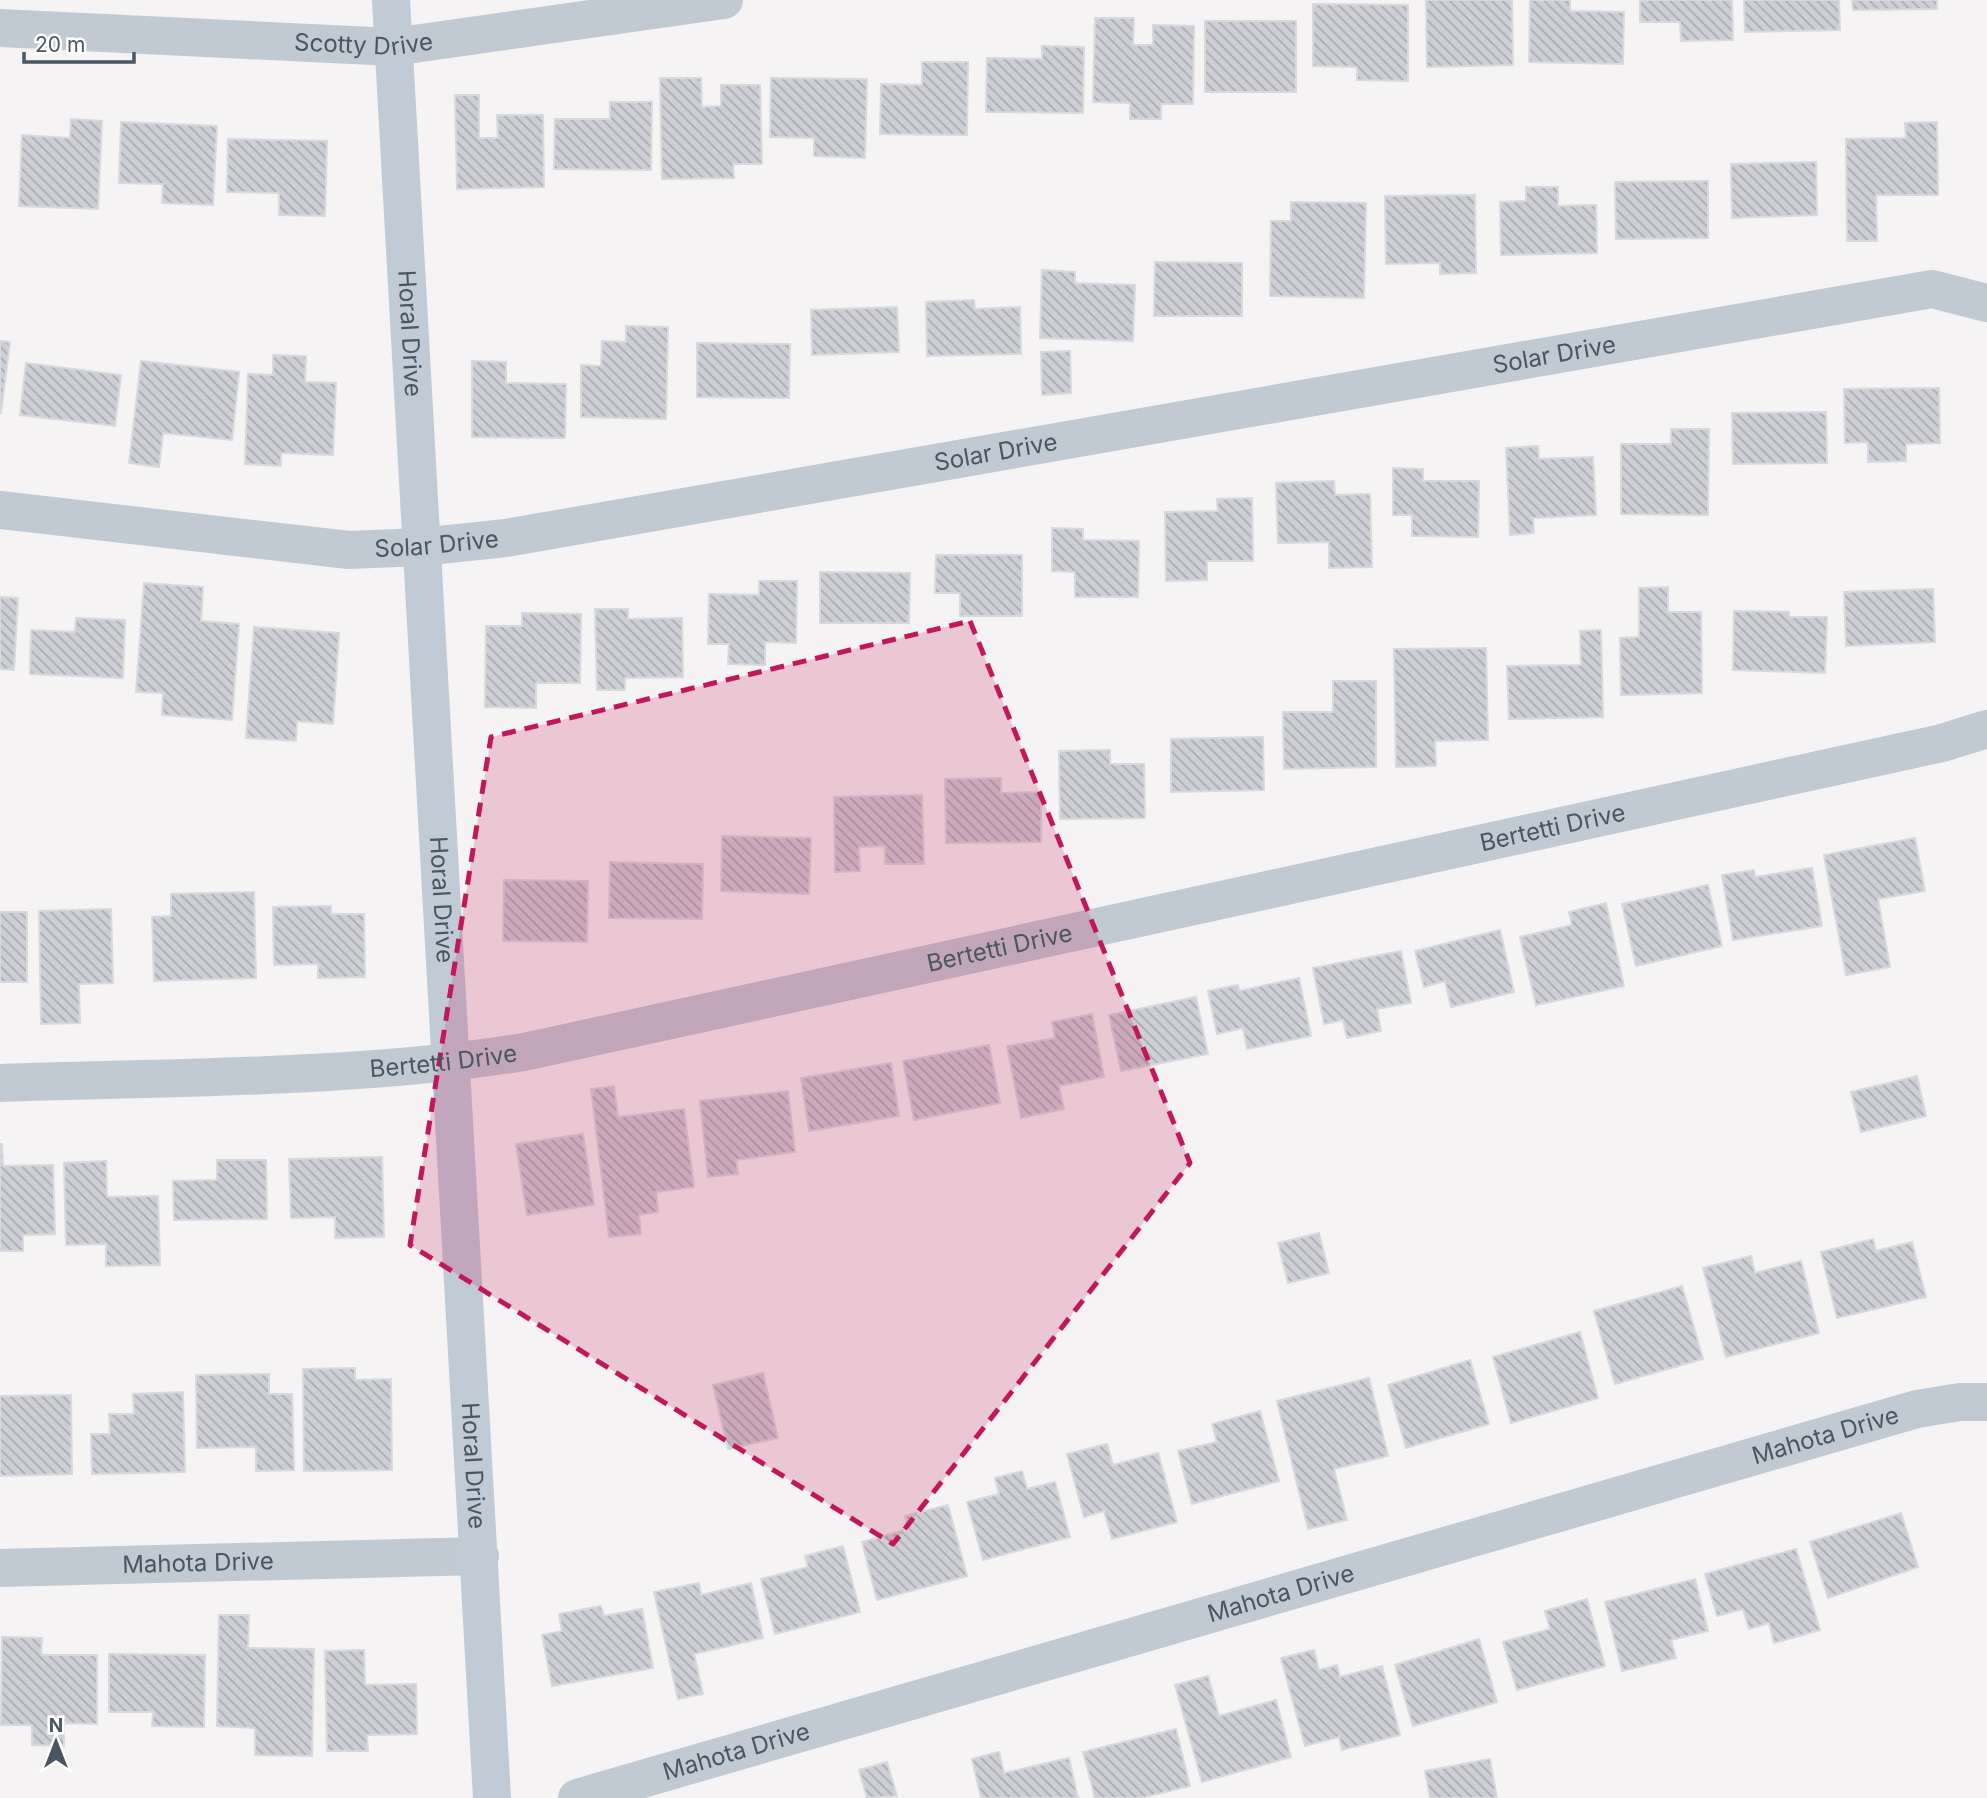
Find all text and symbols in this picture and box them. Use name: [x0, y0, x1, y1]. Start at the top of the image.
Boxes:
scale bar: [24, 21, 135, 65]
street label: Scotty Drive: [294, 27, 435, 61]
text: 20 m: [35, 32, 85, 57]
street label: Horal Drive: [392, 269, 428, 398]
street label: Solar Drive: [1490, 329, 1618, 379]
street label: Solar Drive: [932, 427, 1059, 477]
street label: Solar Drive: [374, 524, 500, 563]
street label: Bertetti Drive: [1477, 797, 1628, 857]
street label: Horal Drive: [424, 835, 460, 964]
street label: Bertetti Drive: [924, 918, 1075, 978]
street label: Bertetti Drive: [369, 1038, 519, 1083]
street label: Mahota Drive: [1748, 1400, 1902, 1470]
street label: Horal Drive: [456, 1401, 492, 1530]
street label: Mahota Drive: [122, 1546, 274, 1579]
street label: Mahota Drive: [1204, 1558, 1358, 1628]
north arrow: [21, 1707, 91, 1777]
text: N: [49, 1714, 63, 1737]
street label: Mahota Drive: [659, 1716, 813, 1786]

